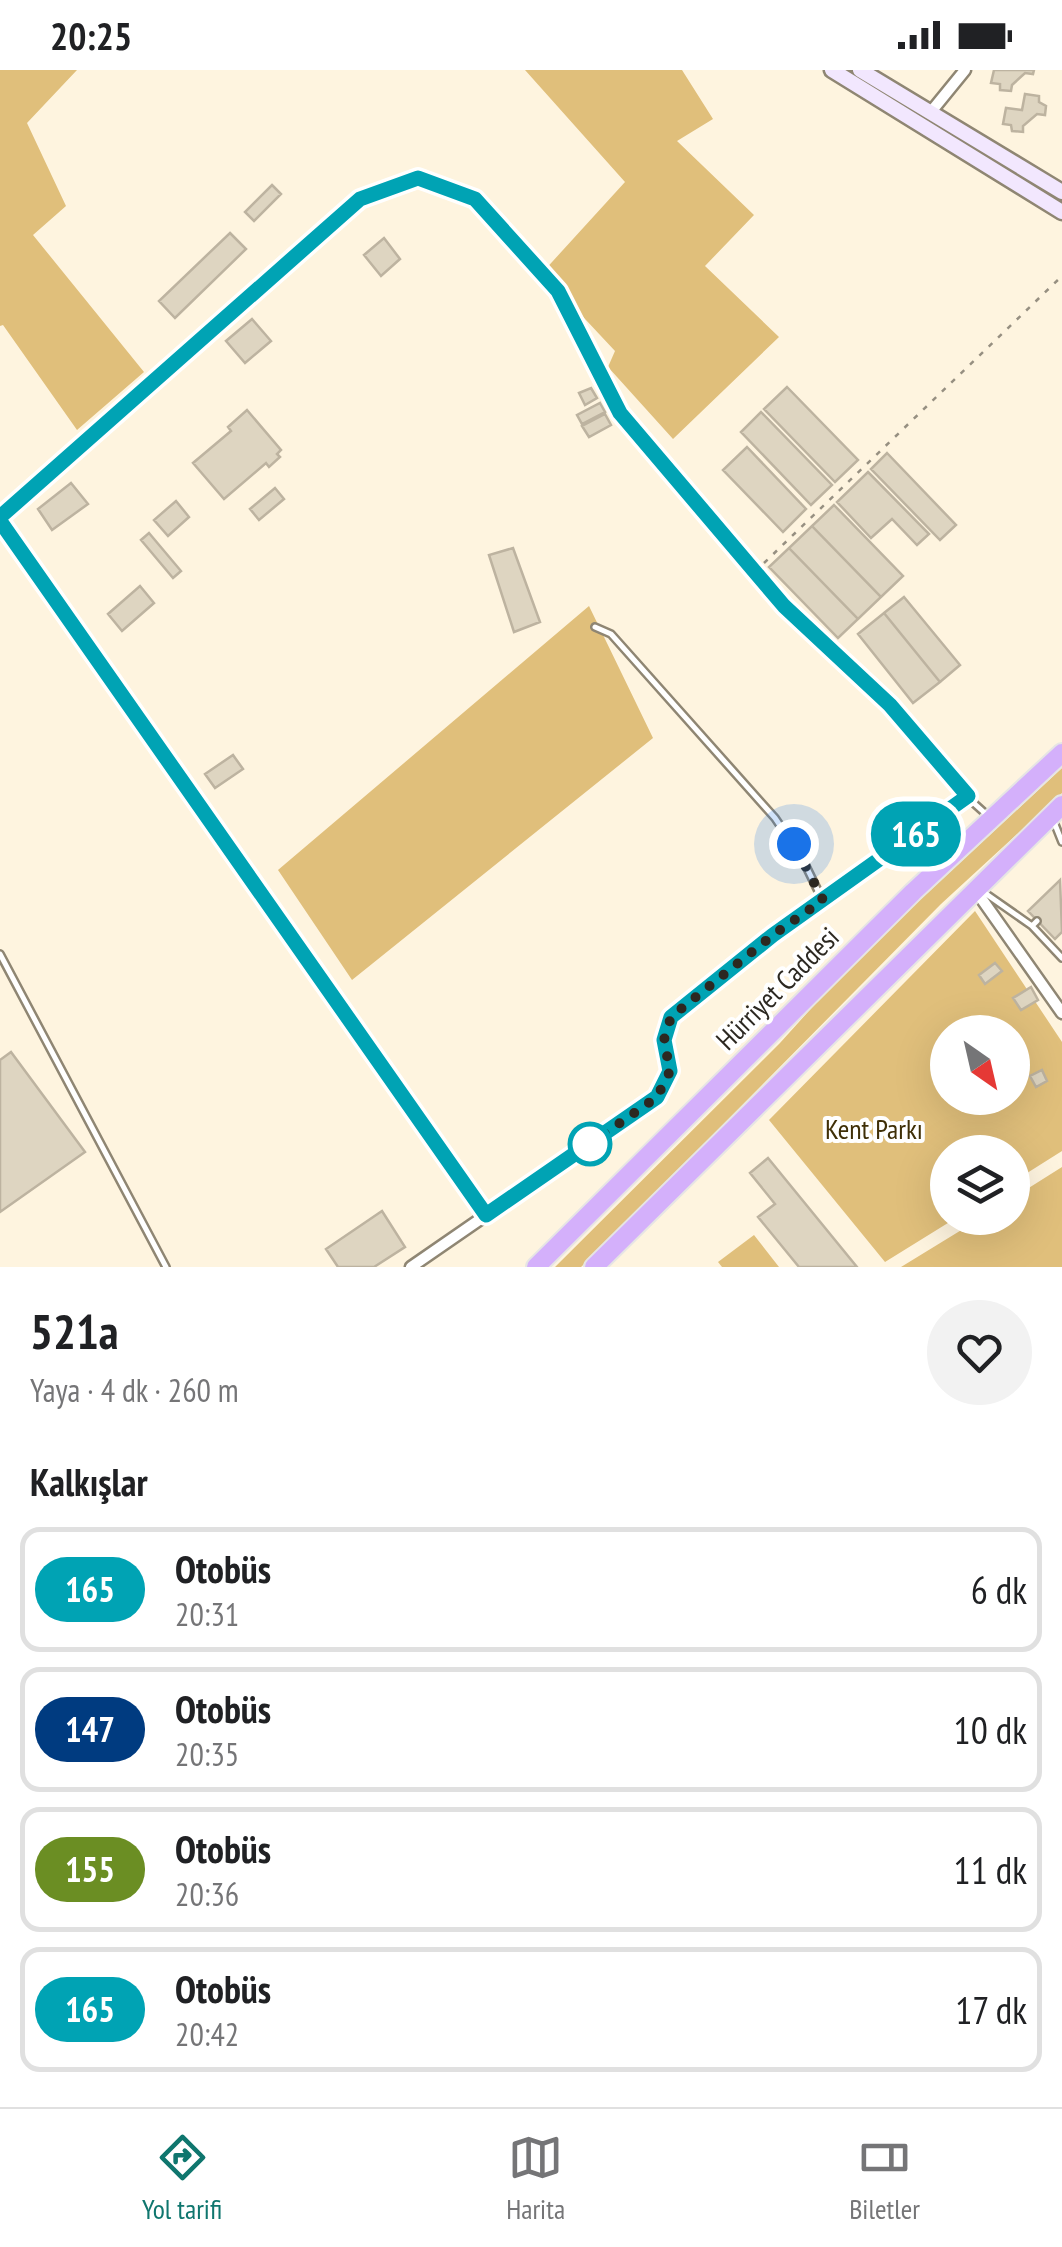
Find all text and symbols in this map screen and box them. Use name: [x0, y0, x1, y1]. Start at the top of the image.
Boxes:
text: 20:25: [50, 11, 132, 60]
line badge: 165: [858, 802, 974, 866]
text: 165: [891, 811, 941, 857]
your location: [769, 819, 819, 869]
street label: Hürriyet Caddesi: [708, 919, 846, 1057]
north arrow: [930, 1015, 1030, 1115]
map controls: [930, 1015, 1030, 1235]
park label: Kent Parkı: [825, 1110, 923, 1147]
unlabelled marker: [569, 1123, 611, 1165]
button: layers: [930, 1135, 1030, 1235]
text: 521a: [30, 1300, 119, 1362]
button: heart: [927, 1300, 1032, 1405]
text: Yaya · 4 dk · 260 m: [30, 1369, 239, 1411]
text: Kalkışlar: [30, 1457, 148, 1506]
text: Otobüs: [175, 1544, 271, 1593]
text: 6 dk: [971, 1565, 1027, 1614]
text: 165: [65, 1566, 115, 1612]
text: 20:31: [175, 1593, 239, 1635]
text: Otobüs: [175, 1684, 271, 1733]
text: 10 dk: [954, 1705, 1027, 1754]
text: 147: [65, 1706, 115, 1752]
text: 20:35: [175, 1733, 239, 1775]
text: Otobüs: [175, 1824, 271, 1873]
text: 11 dk: [954, 1845, 1027, 1894]
text: 155: [65, 1846, 115, 1892]
text: 20:36: [175, 1873, 239, 1915]
text: Otobüs: [175, 1964, 271, 2013]
text: 17 dk: [955, 1985, 1027, 2034]
text: 165: [65, 1986, 115, 2032]
text: 20:42: [175, 2013, 239, 2055]
tab: Yol tarifi: [142, 2130, 222, 2227]
tab: Harita: [506, 2130, 565, 2227]
tab: Biletler: [849, 2130, 920, 2227]

